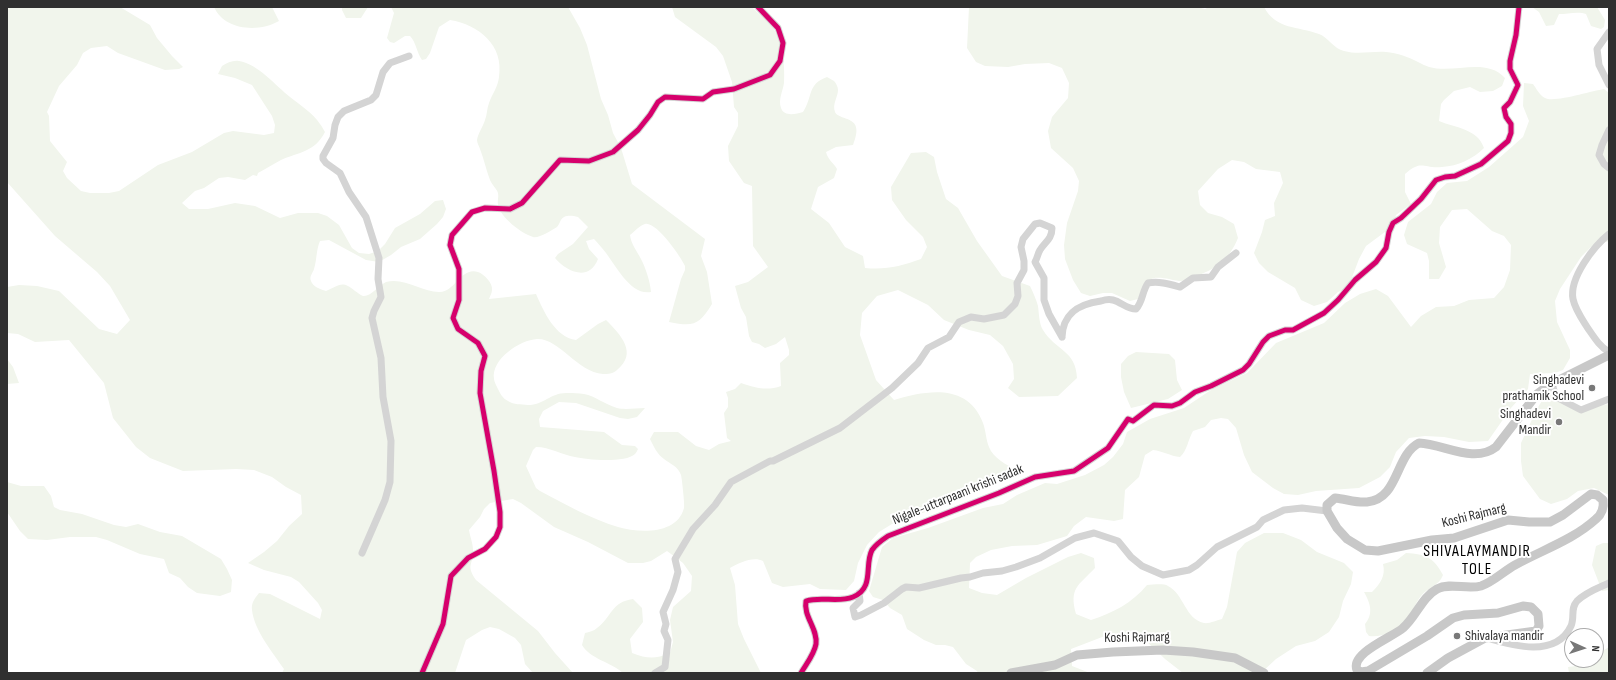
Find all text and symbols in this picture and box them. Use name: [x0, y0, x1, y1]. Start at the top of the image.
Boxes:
place label: Singhadevi prathamik School: [1502, 372, 1584, 404]
marker: Singhadevi prathamik School: [1587, 383, 1597, 393]
place label: Singhadevi Mandir: [1500, 406, 1551, 438]
marker: Singhadevi Mandir: [1554, 417, 1564, 427]
street label: Nigale-uttarpaani krishi sadak: [890, 461, 1026, 529]
street label: Koshi Rajmarg: [1440, 500, 1508, 532]
district label: SHIVALAYMANDIR TOLE: [1423, 542, 1531, 580]
place label: Shivalaya mandir: [1465, 628, 1544, 644]
north arrow: [1564, 628, 1604, 668]
street label: Koshi Rajmarg: [1104, 629, 1170, 647]
marker: Shivalaya mandir: [1452, 631, 1462, 641]
text: N: [1589, 645, 1602, 652]

